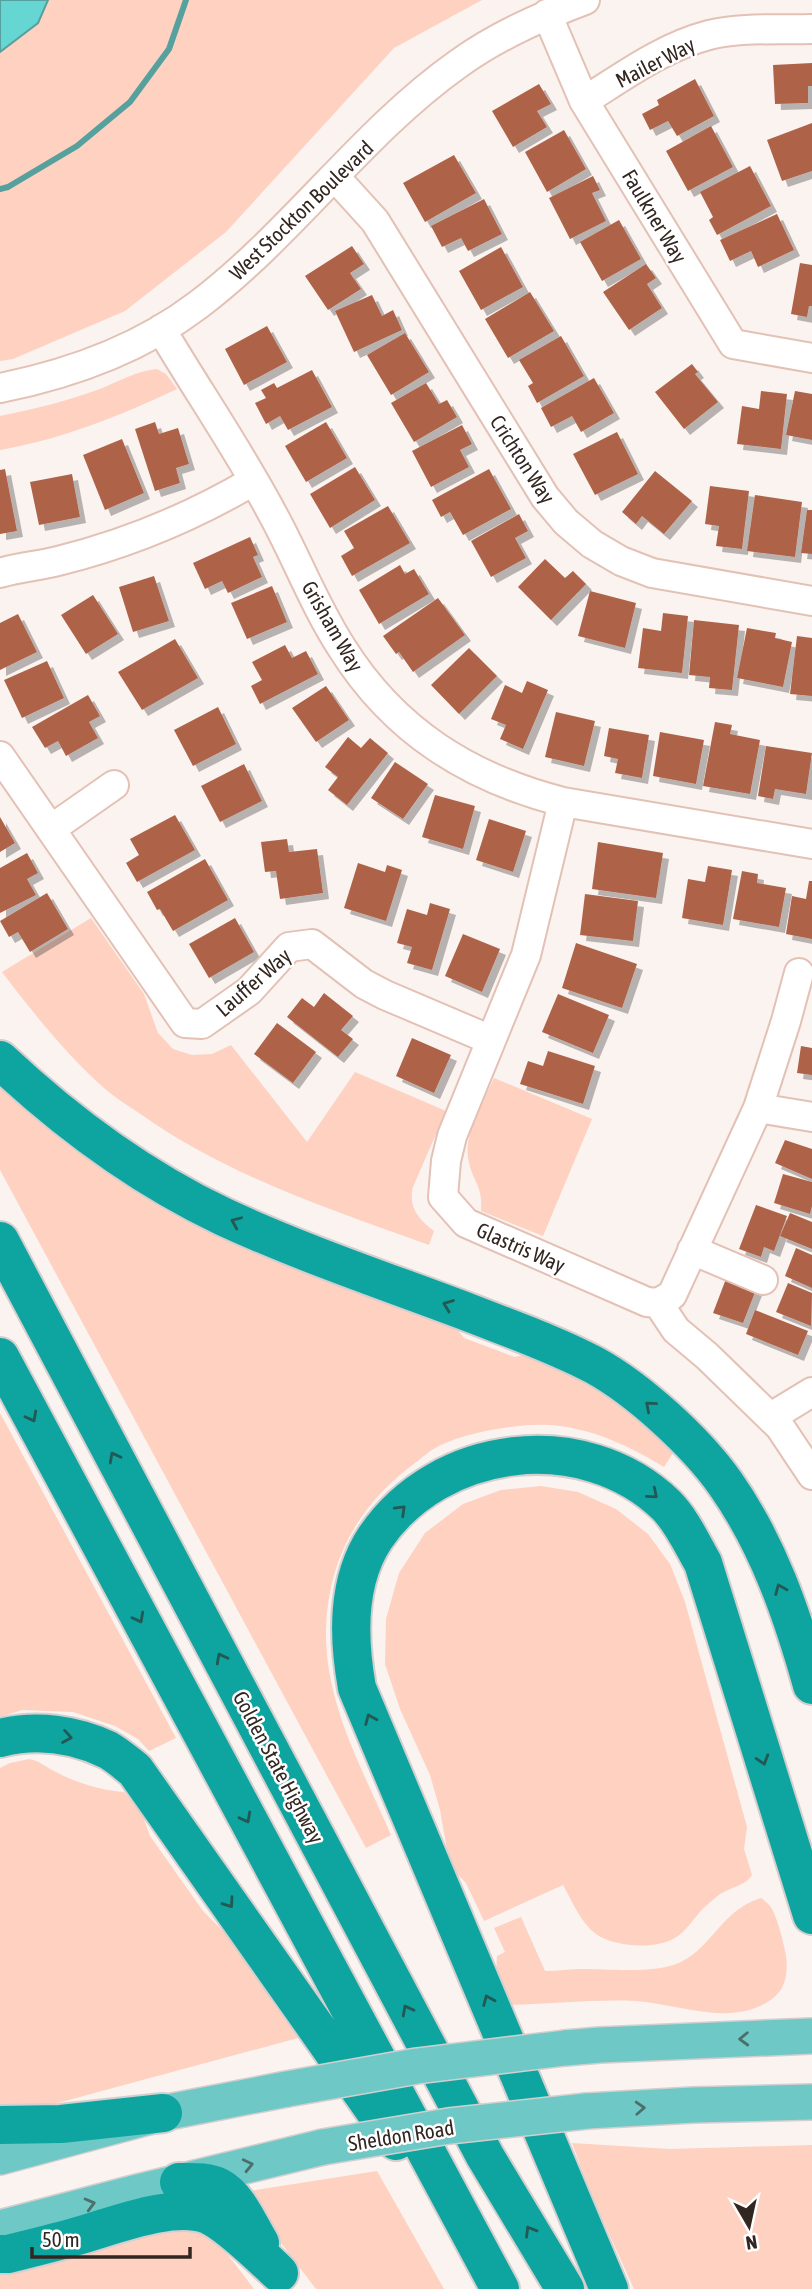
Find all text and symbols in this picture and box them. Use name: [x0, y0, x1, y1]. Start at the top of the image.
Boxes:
street label: Mailer Way: [611, 32, 699, 92]
street label: West Stockton Boulevard: [224, 135, 378, 285]
street label: Faulkner Way: [618, 165, 692, 267]
street label: Crichton Way: [486, 410, 561, 508]
street label: Grisham Way: [297, 576, 369, 676]
street label: Lauffer Way: [211, 943, 295, 1021]
one-way arrow: [231, 1216, 243, 1230]
street label: Glastris Way: [473, 1217, 569, 1277]
one-way arrow: [442, 1299, 454, 1313]
one-way arrow: [645, 1402, 658, 1414]
one-way arrow: [24, 1410, 37, 1422]
one-way arrow: [109, 1451, 122, 1464]
one-way arrow: [645, 1486, 658, 1499]
one-way arrow: [392, 1505, 405, 1518]
one-way arrow: [775, 1583, 789, 1595]
one-way arrow: [131, 1610, 144, 1623]
one-way arrow: [215, 1652, 229, 1665]
street label: Golden State Highway: [229, 1687, 329, 1847]
one-way arrow: [364, 1714, 378, 1727]
one-way arrow: [62, 1729, 73, 1744]
one-way arrow: [755, 1753, 770, 1765]
one-way arrow: [238, 1811, 251, 1823]
one-way arrow: [221, 1895, 233, 1908]
one-way arrow: [482, 1995, 496, 2007]
one-way arrow: [402, 2005, 416, 2017]
one-way arrow: [738, 2031, 749, 2047]
one-way arrow: [635, 2100, 646, 2115]
street label: Sheldon Road: [346, 2115, 456, 2155]
one-way arrow: [242, 2159, 254, 2173]
north arrow: [714, 2191, 784, 2261]
one-way arrow: [84, 2198, 96, 2212]
scale bar: [32, 2216, 189, 2260]
one-way arrow: [525, 2225, 538, 2238]
text: 50 m: [42, 2227, 80, 2251]
text: N: [744, 2231, 759, 2255]

